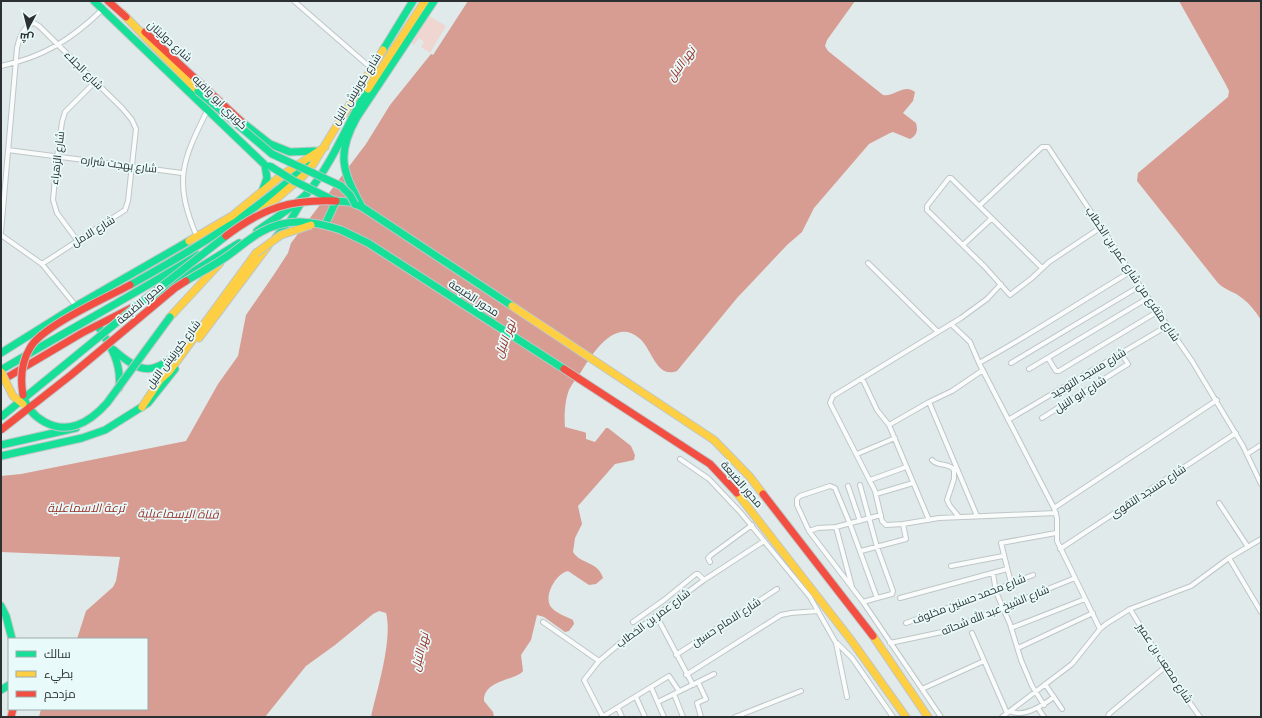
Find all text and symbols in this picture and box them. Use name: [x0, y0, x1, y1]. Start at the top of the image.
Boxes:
north arrow: [8, 8, 48, 48]
street label: شارع دوليتان: [144, 18, 194, 65]
text: ش: [19, 30, 35, 45]
water label: نهر النيل: [664, 43, 700, 85]
street label: شارع الجلاء: [61, 48, 106, 93]
street label: شارع كورنيش النيل: [329, 51, 385, 128]
street label: كوبري ابو وافيه: [188, 72, 250, 134]
street label: شارع الزهراء: [48, 130, 68, 186]
street label: شارع بهجت شراره: [80, 153, 158, 177]
street label: شارع متفرع من شارع عمر بن الخطاب: [1082, 205, 1182, 344]
street label: شارع الامل: [69, 213, 118, 250]
street label: محور الضبعة: [446, 277, 501, 319]
street label: محور الضبعة: [114, 280, 166, 327]
water label: نهر النيل: [491, 316, 520, 360]
street label: شارع كورنيش النيل: [143, 318, 204, 392]
street label: شارع مسجد التوحيد: [1048, 346, 1129, 402]
street label: شارع ابو النيل: [1052, 373, 1109, 416]
street label: محور الضبعة: [718, 458, 765, 510]
street label: شارع مسجد التقوى: [1108, 462, 1189, 522]
water label: ترعة الاسماعلية: [47, 501, 127, 516]
water label: قناة الإسماعيلية: [137, 506, 219, 523]
street label: شارع محمد حسنين مخلوف: [911, 572, 1028, 628]
street label: شارع الشيخ عبد الله شحاته: [939, 581, 1051, 639]
street label: شارع عمر بن الخطاب: [614, 586, 693, 651]
street label: شارع الامام حسين: [689, 595, 764, 650]
street label: شارع مصعب بن عمير: [1133, 620, 1195, 706]
water label: نهر النيل: [408, 629, 433, 673]
legend: [8, 638, 148, 710]
text: سالك: [44, 647, 71, 662]
text: بطيء: [44, 667, 73, 684]
text: مزدحم: [44, 687, 76, 702]

